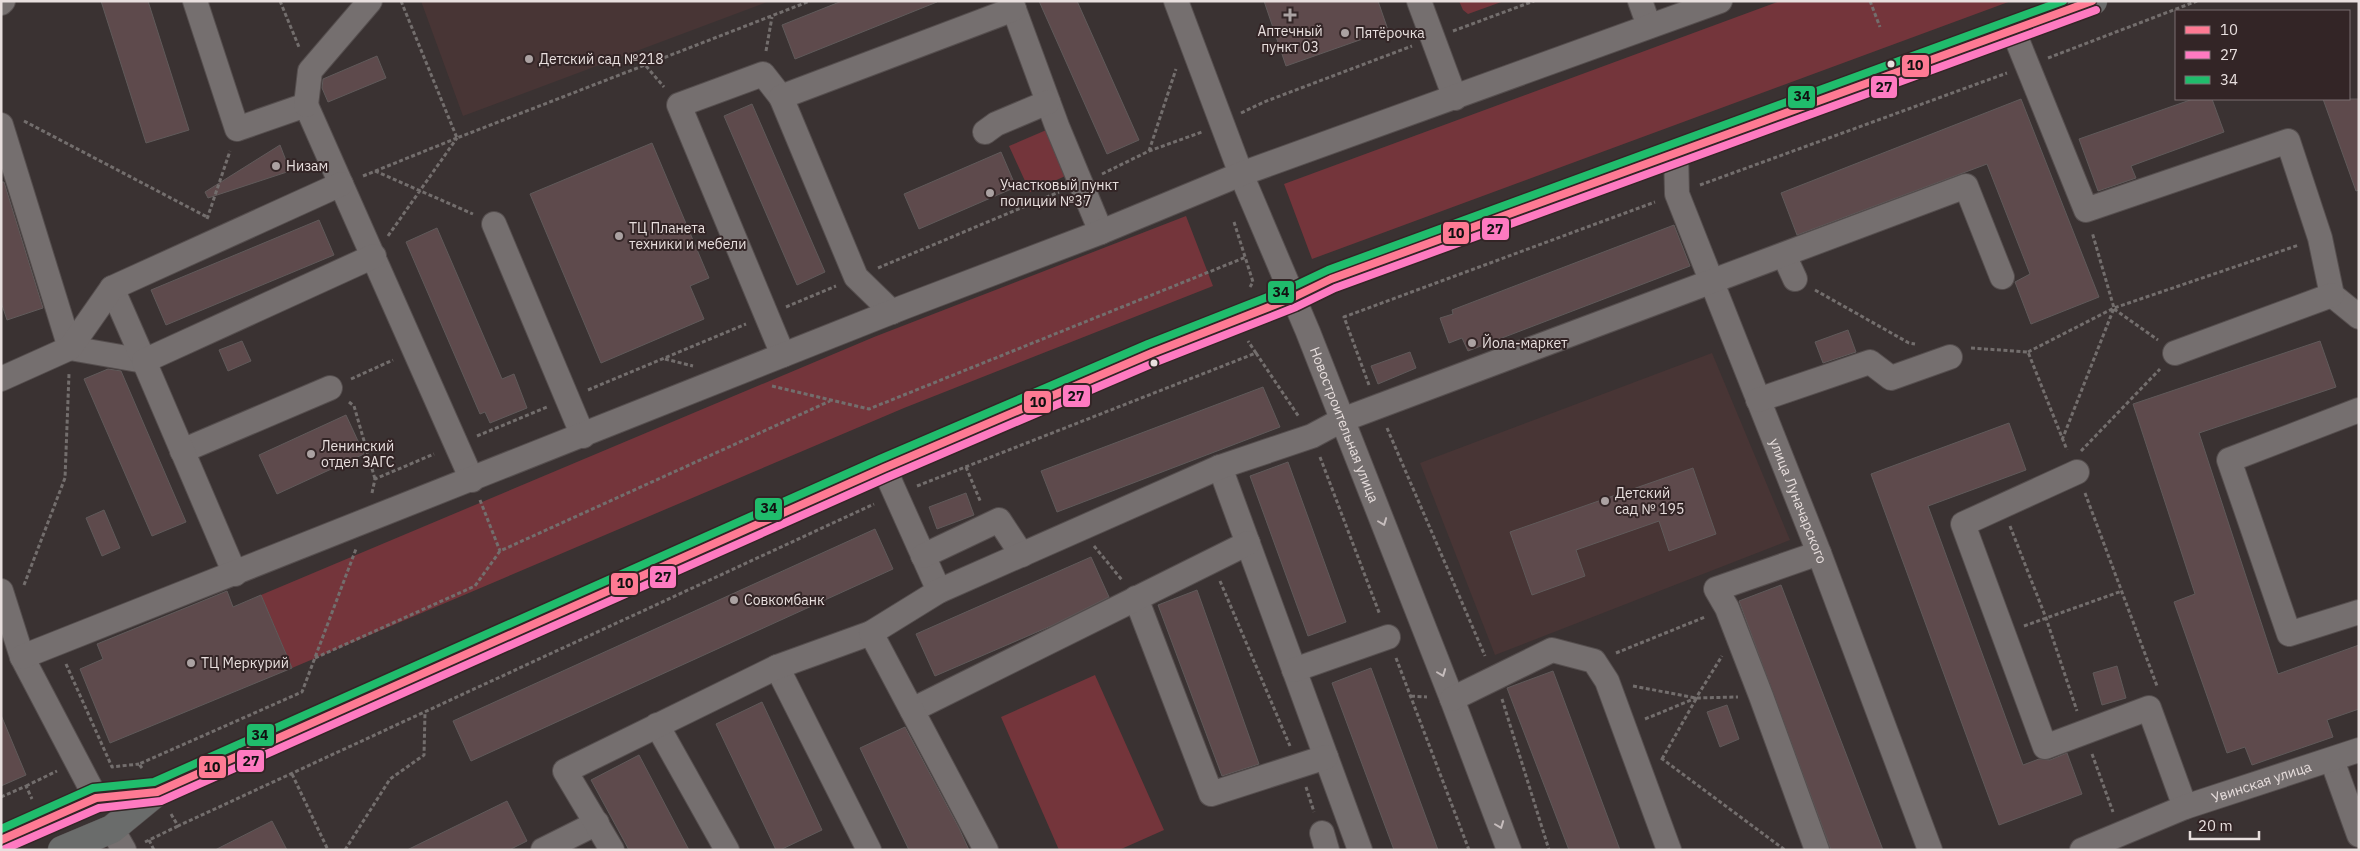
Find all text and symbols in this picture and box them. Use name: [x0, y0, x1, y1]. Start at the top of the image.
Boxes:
marker: Аптечный пункт 03: [1284, 9, 1296, 21]
legend: [2175, 10, 2350, 100]
text: 10: [2220, 20, 2238, 39]
place label: Аптечный пункт 03: [1257, 22, 1323, 56]
place label: Пятёрочка: [1355, 24, 1425, 42]
marker: Пятёрочка: [1339, 27, 1351, 39]
text: 27: [2220, 45, 2238, 64]
place label: Детский сад №218: [539, 50, 664, 68]
marker: Детский сад №218: [523, 53, 535, 65]
line badge: 10: [1901, 54, 1930, 78]
text: 10: [1907, 56, 1923, 74]
unlabelled marker: [1886, 59, 1896, 69]
text: 34: [2220, 70, 2238, 89]
line badge: 27: [1870, 75, 1898, 99]
text: 27: [1876, 78, 1892, 96]
line badge: 34: [1787, 85, 1816, 109]
text: 34: [1794, 87, 1810, 105]
place label: Низам: [286, 157, 328, 175]
marker: Низам: [270, 160, 282, 172]
place label: Участковый пункт полиции №37: [1000, 176, 1119, 210]
marker: Участковый пункт полиции №37: [984, 187, 996, 199]
line badge: 27: [1481, 217, 1510, 241]
place label: ТЦ Планета техники и мебели: [629, 219, 747, 253]
text: 27: [1487, 220, 1503, 238]
line badge: 10: [1442, 221, 1470, 245]
text: 10: [1448, 224, 1464, 242]
marker: ТЦ Планета техники и мебели: [613, 230, 625, 242]
line badge: 34: [1267, 280, 1295, 304]
text: 34: [1273, 283, 1289, 301]
place label: Йола-маркет: [1482, 333, 1568, 352]
marker: Йола-маркет: [1466, 337, 1478, 349]
street label: Новостроительная улица: [1306, 344, 1383, 506]
unlabelled marker: [1149, 358, 1159, 368]
line badge: 27: [1062, 384, 1091, 408]
text: 27: [1068, 387, 1084, 405]
line badge: 10: [1023, 390, 1052, 414]
text: 10: [1030, 393, 1046, 411]
street label: улица Луначарского: [1765, 435, 1831, 566]
place label: Ленинский отдел ЗАГС: [321, 437, 395, 471]
marker: Ленинский отдел ЗАГС: [305, 448, 317, 460]
place label: Детский сад № 195: [1615, 484, 1684, 518]
marker: Детский сад № 195: [1599, 495, 1611, 507]
line badge: 34: [754, 497, 783, 521]
text: 34: [761, 499, 777, 517]
one-way arrow: [1376, 517, 1387, 526]
line badge: 27: [649, 565, 677, 589]
text: 27: [655, 568, 671, 586]
line badge: 10: [610, 572, 639, 596]
text: 10: [617, 574, 633, 592]
place label: Совкомбанк: [744, 591, 825, 609]
marker: Совкомбанк: [728, 594, 740, 606]
place label: ТЦ Меркурий: [201, 654, 289, 672]
marker: ТЦ Меркурий: [185, 657, 197, 669]
one-way arrow: [1436, 668, 1446, 677]
line badge: 34: [246, 723, 275, 747]
text: 34: [252, 726, 268, 744]
line badge: 27: [236, 749, 265, 773]
text: 27: [243, 752, 259, 770]
line badge: 10: [198, 755, 227, 779]
street label: Увинская улица: [2209, 757, 2314, 807]
text: 10: [204, 758, 220, 776]
scale bar: [2190, 808, 2259, 840]
text: 20 m: [2198, 816, 2233, 835]
one-way arrow: [1494, 820, 1504, 829]

